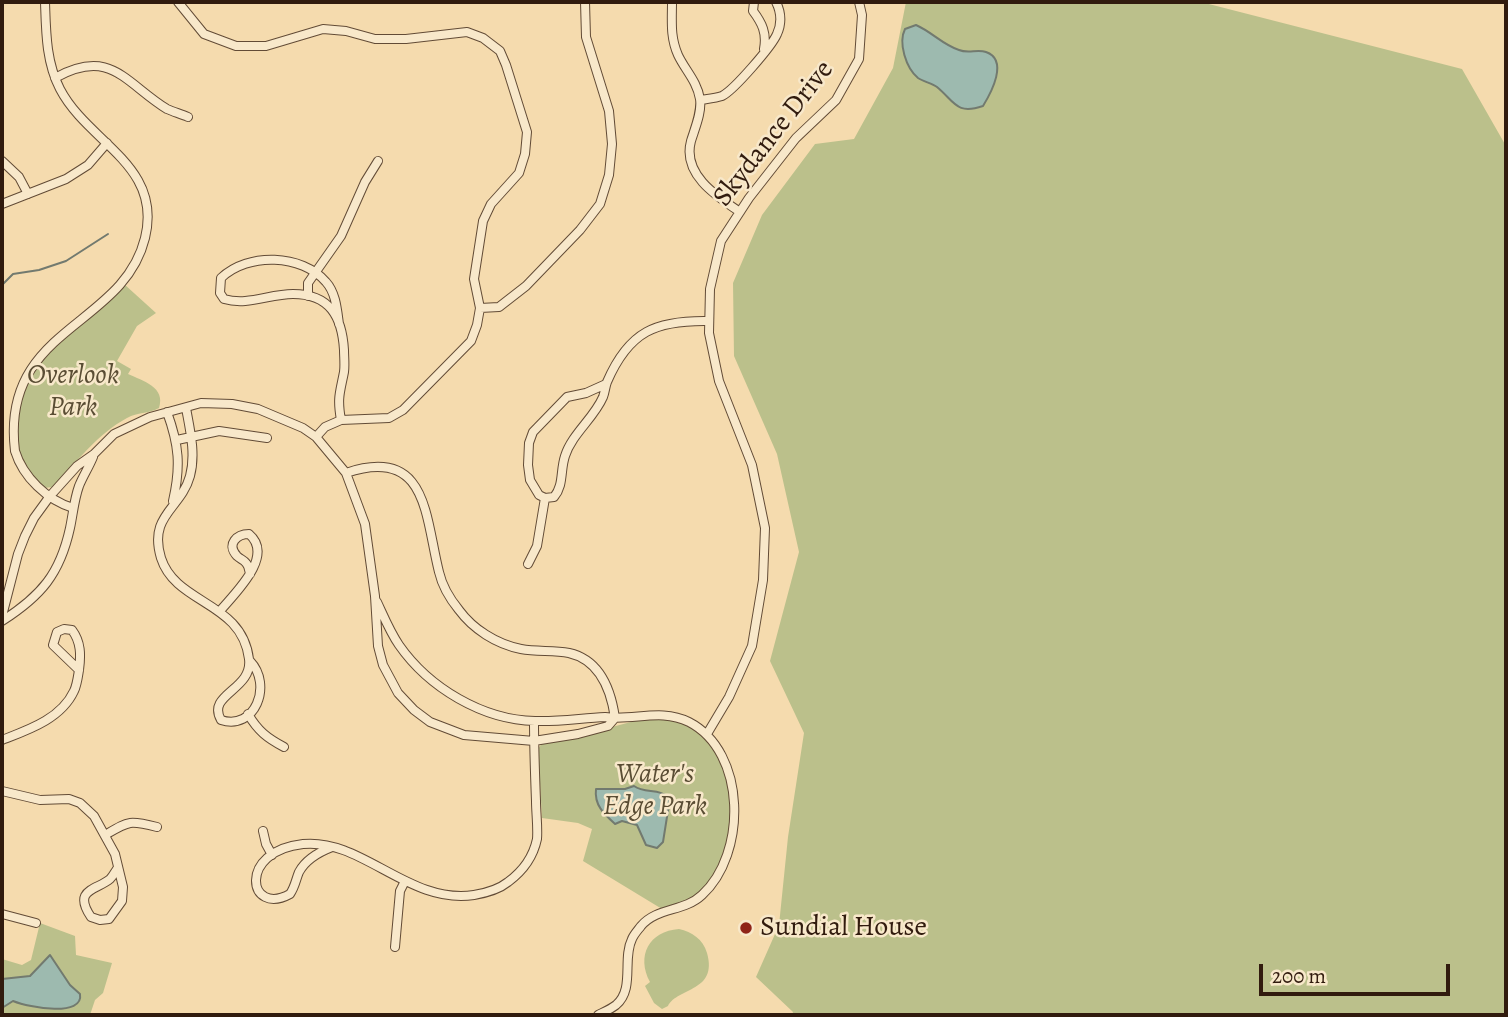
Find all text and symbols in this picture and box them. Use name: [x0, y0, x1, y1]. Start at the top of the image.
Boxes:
street label: Skydance Drive: [706, 54, 842, 214]
park label: Overlook Park: [27, 359, 119, 425]
park label: Water's Edge Park: [603, 758, 707, 824]
place label: Sundial House: [760, 911, 927, 945]
marker: Sundial House: [738, 920, 754, 936]
scale bar: [1263, 950, 1454, 994]
text: 200 m: [1272, 962, 1326, 990]

